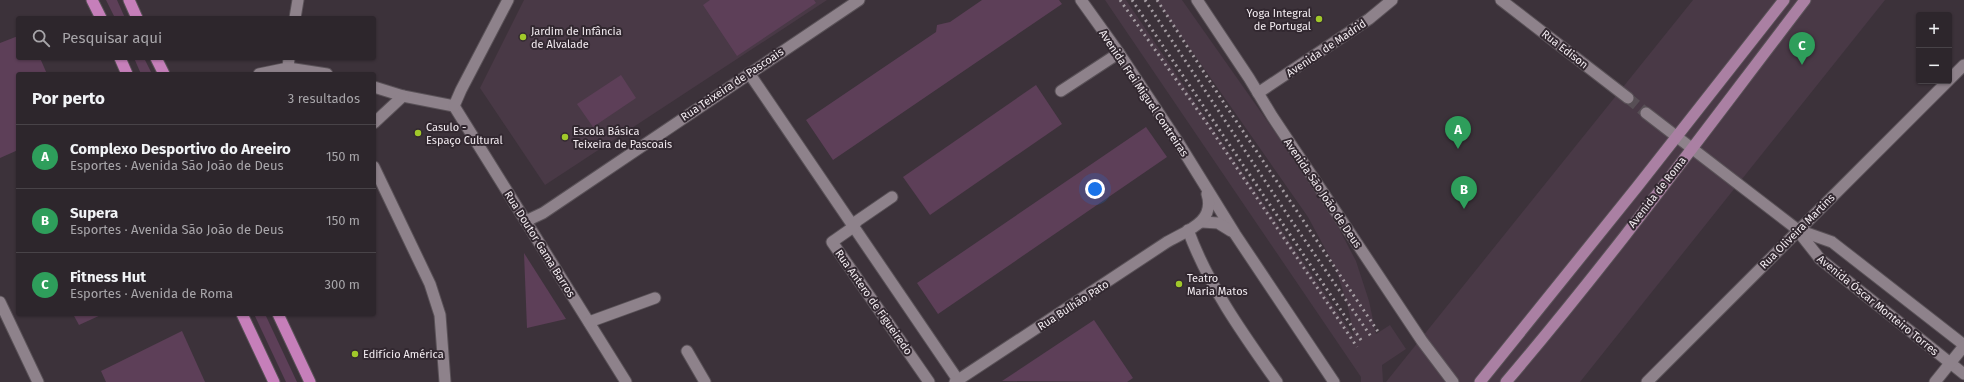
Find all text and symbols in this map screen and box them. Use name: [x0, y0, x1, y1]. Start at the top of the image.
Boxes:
place label: Yoga Integral de Portugal: [1247, 7, 1311, 33]
map controls: [1916, 12, 1952, 84]
button: +: [1916, 12, 1952, 48]
marker: Yoga Integral de Portugal: [1314, 14, 1324, 24]
search box: [16, 16, 376, 60]
street label: Avenida de Madrid: [1284, 17, 1369, 80]
place label: Jardim de Infância de Alvalade: [531, 25, 622, 51]
icon: search: [30, 27, 52, 49]
street label: Avenida Frei Miguel Contreiras: [1096, 27, 1191, 159]
street label: Rua Edison: [1539, 27, 1590, 72]
text: Pesquisar aqui: [62, 29, 162, 47]
marker: Jardim de Infância de Alvalade: [518, 32, 528, 42]
pin: C: [1789, 32, 1815, 65]
street label: Rua Teixeira de Pascoais: [678, 45, 786, 124]
button: −: [1916, 48, 1952, 84]
text: Por perto: [32, 88, 105, 109]
text: 3 resultados: [288, 91, 360, 106]
pin: A: [1445, 116, 1471, 149]
place label: Casulo - Espaço Cultural: [426, 121, 503, 147]
place label: Escola Básica Teixeira de Pascoais: [573, 125, 672, 151]
marker: Casulo - Espaço Cultural: [413, 128, 423, 138]
marker: Escola Básica Teixeira de Pascoais: [560, 132, 570, 142]
street label: Avenida São João de Deus: [1281, 136, 1364, 250]
text: Complexo Desportivo do Areeiro: [70, 140, 291, 158]
text: A: [41, 149, 49, 164]
text: 150 m: [326, 149, 360, 164]
street label: Avenida de Roma: [1626, 154, 1689, 230]
text: Esportes · Avenida São João de Deus: [70, 158, 284, 173]
pin: B: [1451, 176, 1477, 209]
your location: [1085, 179, 1105, 199]
street label: Rua Doutor Gama Barros: [501, 189, 578, 300]
street label: Rua Oliveira Martins: [1757, 191, 1838, 272]
text: Supera: [70, 204, 118, 222]
text: B: [41, 213, 49, 228]
text: 150 m: [326, 213, 360, 228]
text: Esportes · Avenida São João de Deus: [70, 222, 284, 237]
street label: Rua Antero de Figueiredo: [832, 247, 915, 357]
street label: Avenida Óscar Monteiro Torres: [1814, 252, 1942, 358]
text: Fitness Hut: [70, 268, 146, 286]
place label: Teatro Maria Matos: [1187, 272, 1248, 298]
text: C: [41, 277, 49, 292]
text: 300 m: [324, 277, 360, 292]
street label: Rua Bulhão Pato: [1035, 278, 1111, 333]
marker: Teatro Maria Matos: [1174, 279, 1184, 289]
text: Esportes · Avenida de Roma: [70, 286, 233, 301]
place label: Edifício América: [363, 348, 444, 361]
marker: Edifício América: [350, 349, 360, 359]

